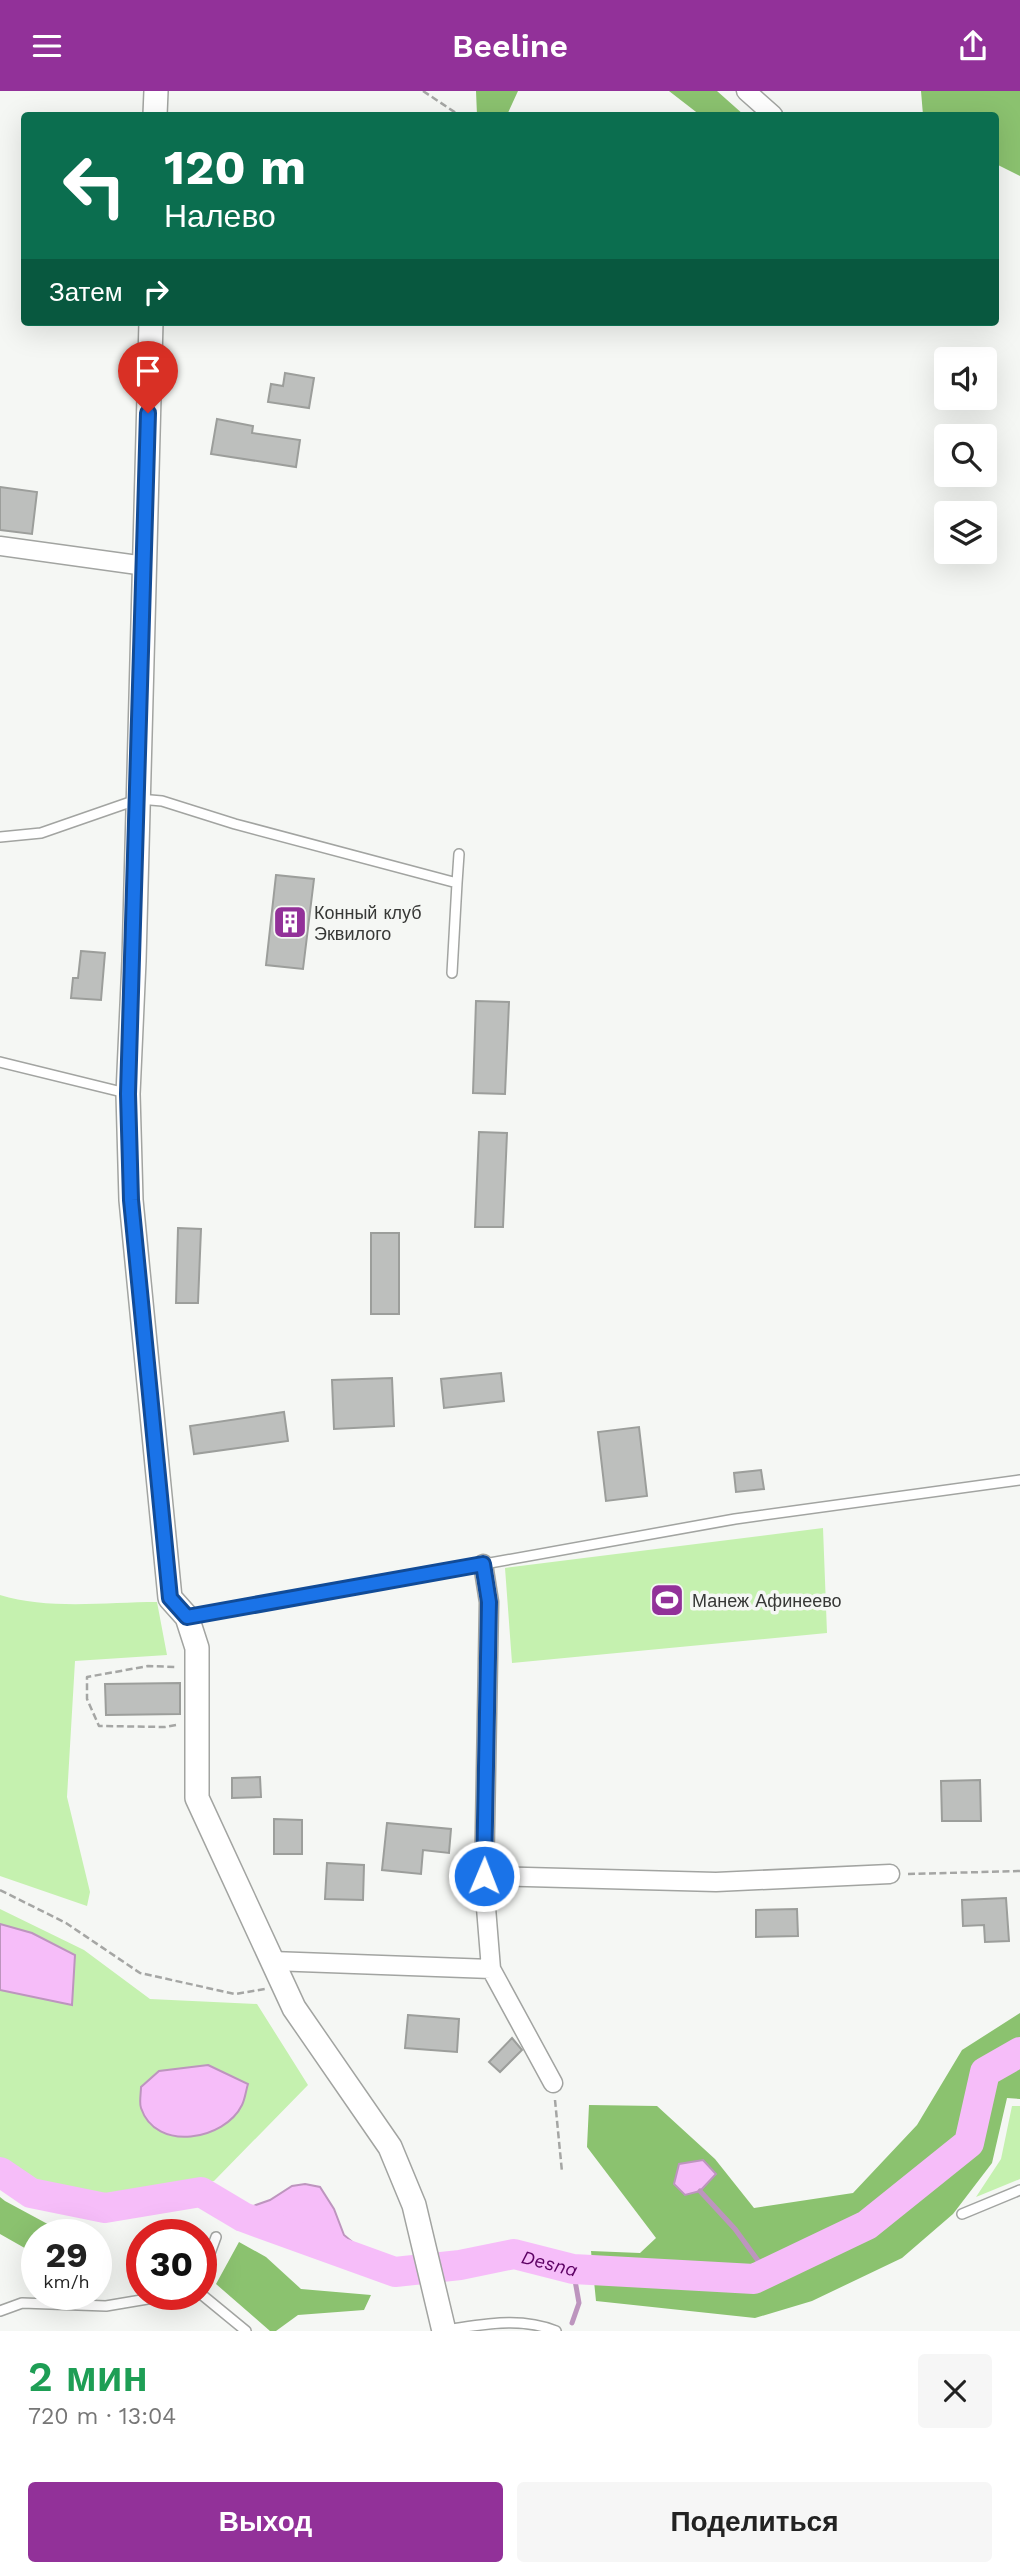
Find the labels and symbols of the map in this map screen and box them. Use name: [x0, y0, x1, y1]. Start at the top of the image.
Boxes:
pin: [118, 341, 178, 413]
place label: Конный клуб Эквилого: [314, 902, 422, 944]
building icon: Конный клуб Эквилого: [271, 903, 309, 941]
sports icon: Манеж Афинеево: [648, 1581, 686, 1619]
place label: Манеж Афинеево: [692, 1590, 842, 1611]
position arrow: [447, 1839, 521, 1913]
speed limit sign: 30: [126, 2219, 217, 2310]
water label: Desna: [519, 2245, 580, 2281]

